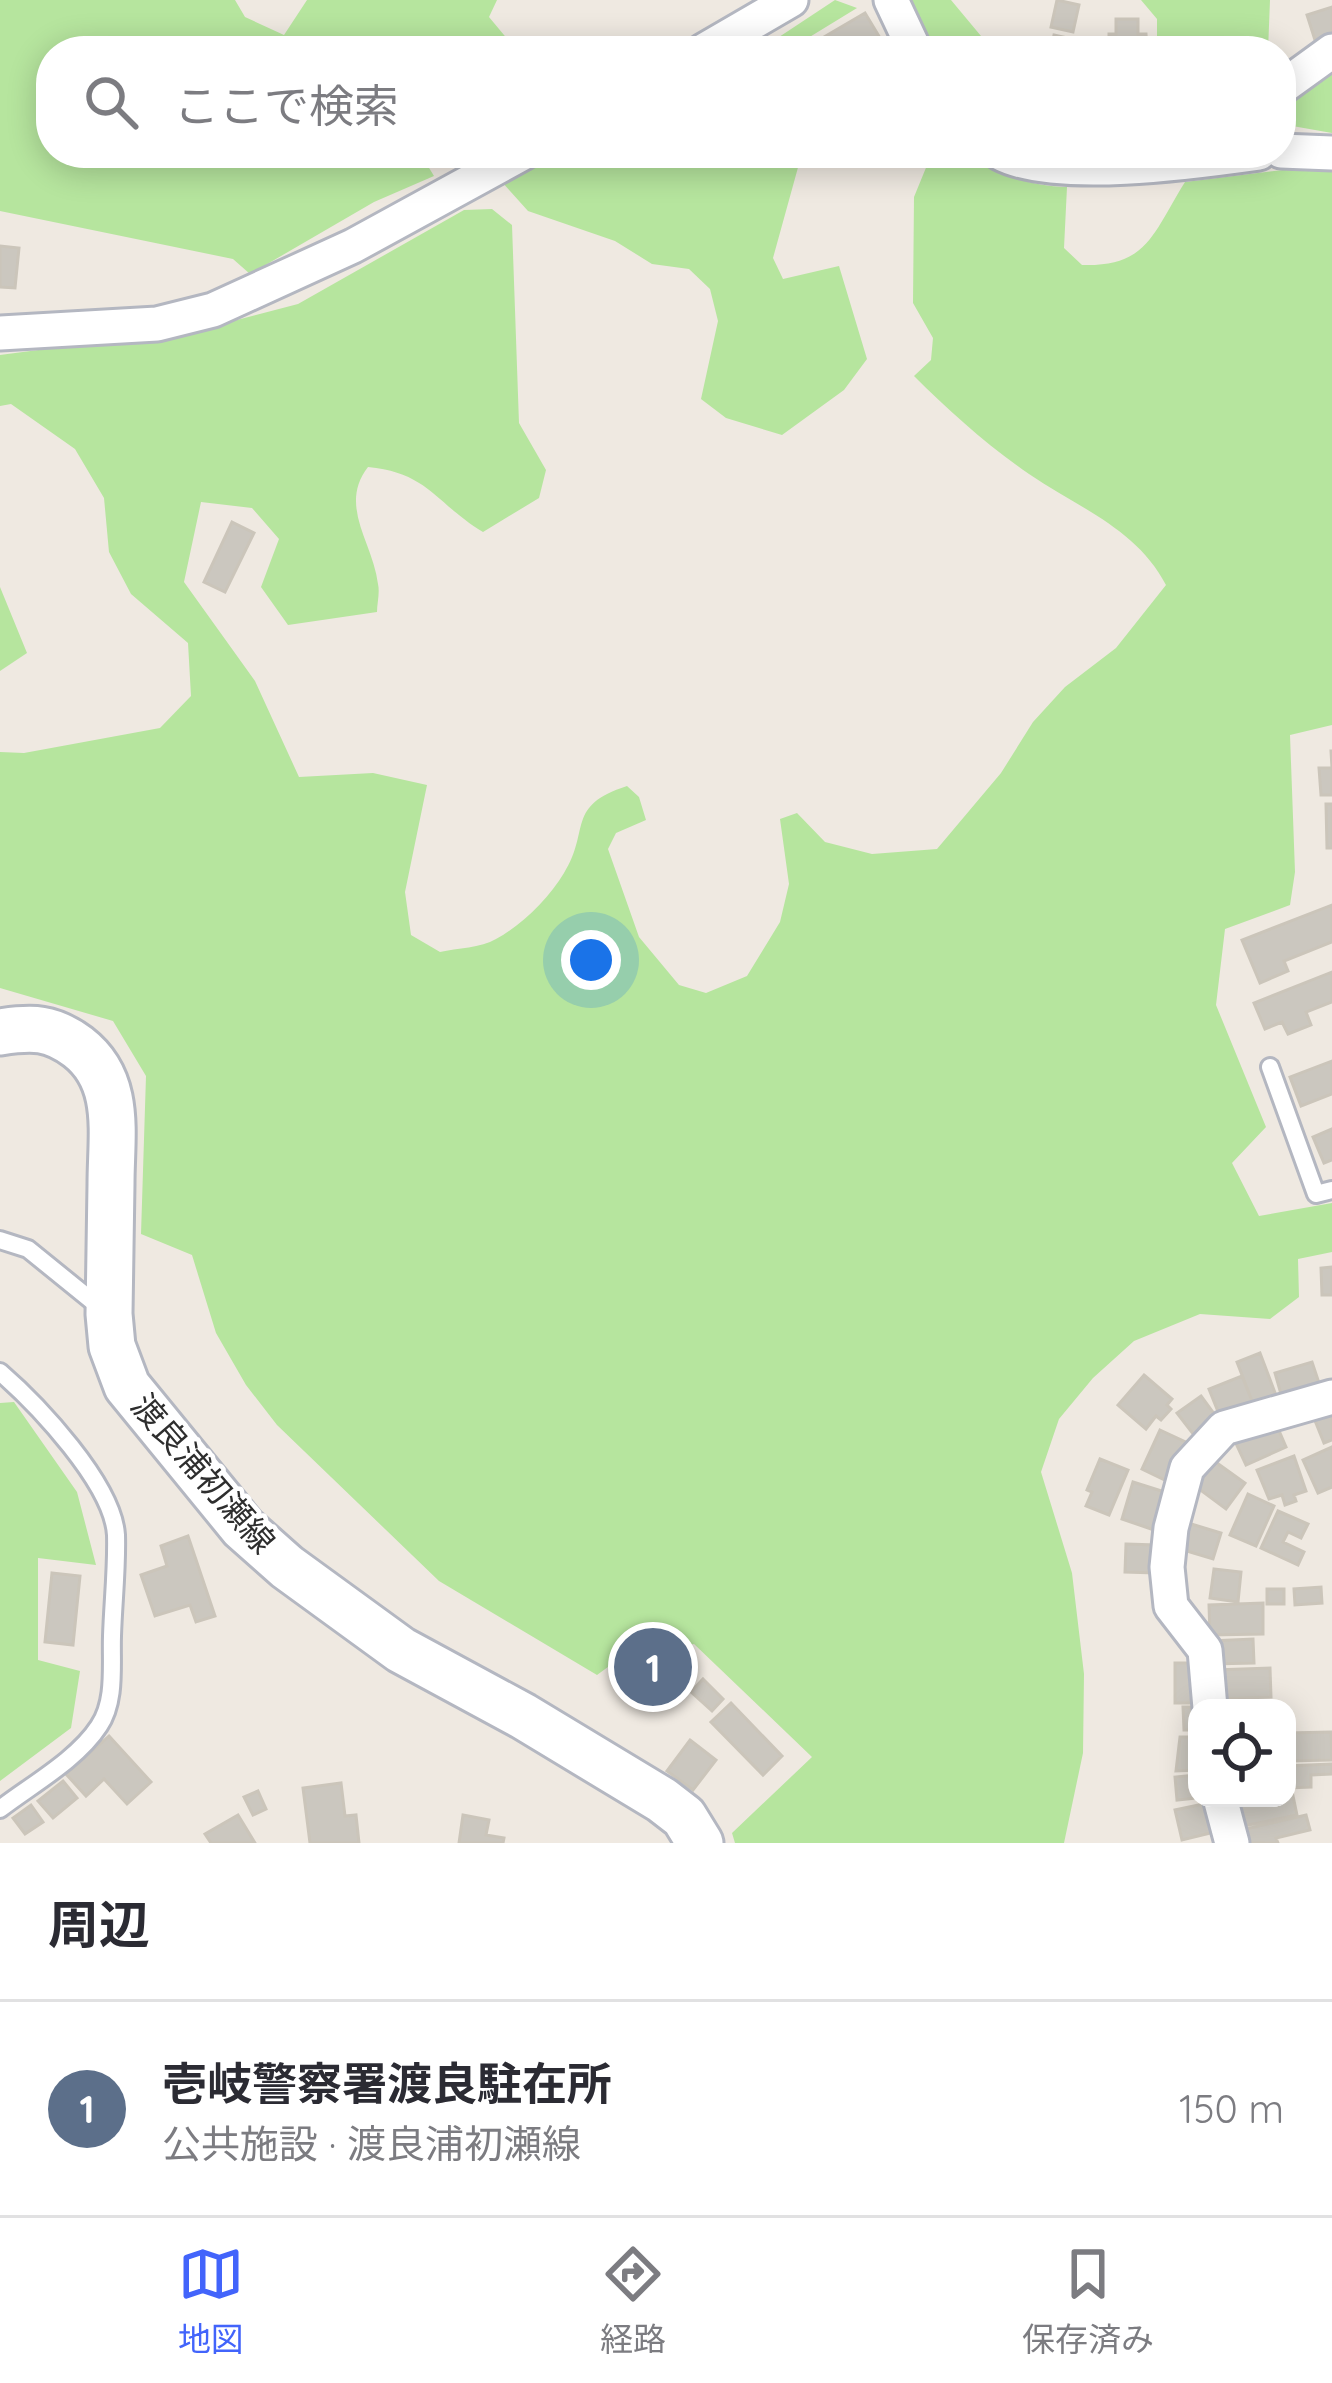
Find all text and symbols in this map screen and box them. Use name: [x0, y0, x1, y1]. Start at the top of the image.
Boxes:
search box: [36, 36, 1296, 168]
icon: search: [78, 69, 144, 135]
text: ここで検索: [174, 77, 399, 133]
your location: [561, 930, 621, 990]
street label: 渡良浦初瀬線: [124, 1385, 284, 1561]
pin: 1: [614, 1622, 692, 1712]
map controls: [1188, 1699, 1296, 1807]
button: locate: [1188, 1699, 1296, 1807]
text: 周辺: [48, 1892, 150, 1956]
text: 壱岐警察署渡良駐在所: [162, 2055, 612, 2111]
text: 1: [79, 2084, 95, 2133]
text: 150 m: [1179, 2084, 1284, 2133]
text: 公共施設 · 渡良浦初瀬線: [162, 2119, 581, 2168]
tab: 地図: [178, 2241, 244, 2361]
tab: 経路: [600, 2241, 666, 2361]
tab: 保存済み: [1022, 2241, 1154, 2361]

